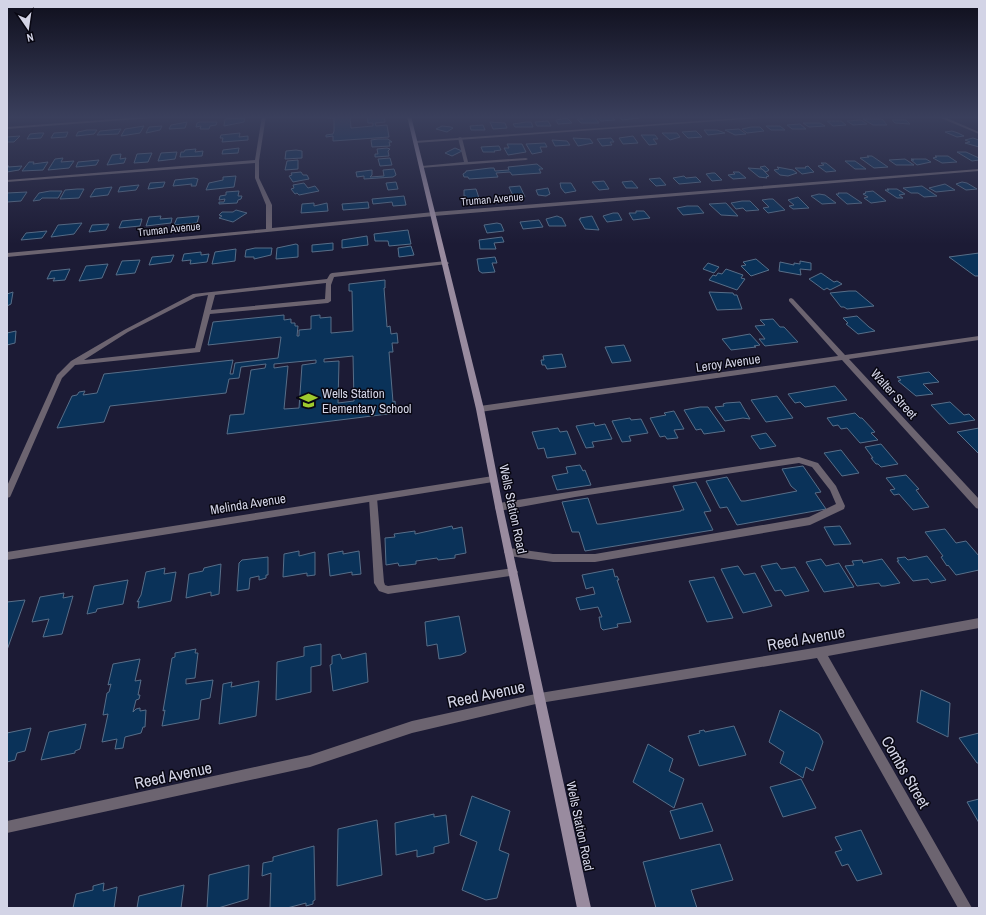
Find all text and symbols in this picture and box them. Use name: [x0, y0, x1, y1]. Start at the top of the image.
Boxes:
north arrow: [8, 8, 48, 48]
text: N: [26, 30, 35, 45]
street label: Truman Avenue: [460, 189, 524, 209]
street label: Truman Avenue: [137, 219, 201, 239]
street label: Leroy Avenue: [695, 350, 761, 376]
street label: Walter Street: [867, 365, 921, 423]
place label: Wells Station Elementary School: [322, 385, 411, 417]
school or university icon: Wells Station Elementary School: [299, 390, 319, 410]
street label: Wells Station Road: [495, 463, 531, 555]
street label: Melinda Avenue: [209, 490, 287, 518]
street label: Reed Avenue: [765, 620, 847, 656]
street label: Reed Avenue: [445, 675, 527, 713]
street label: Combs Street: [876, 732, 936, 813]
street label: Reed Avenue: [132, 756, 214, 794]
street label: Wells Station Road: [562, 780, 598, 872]

